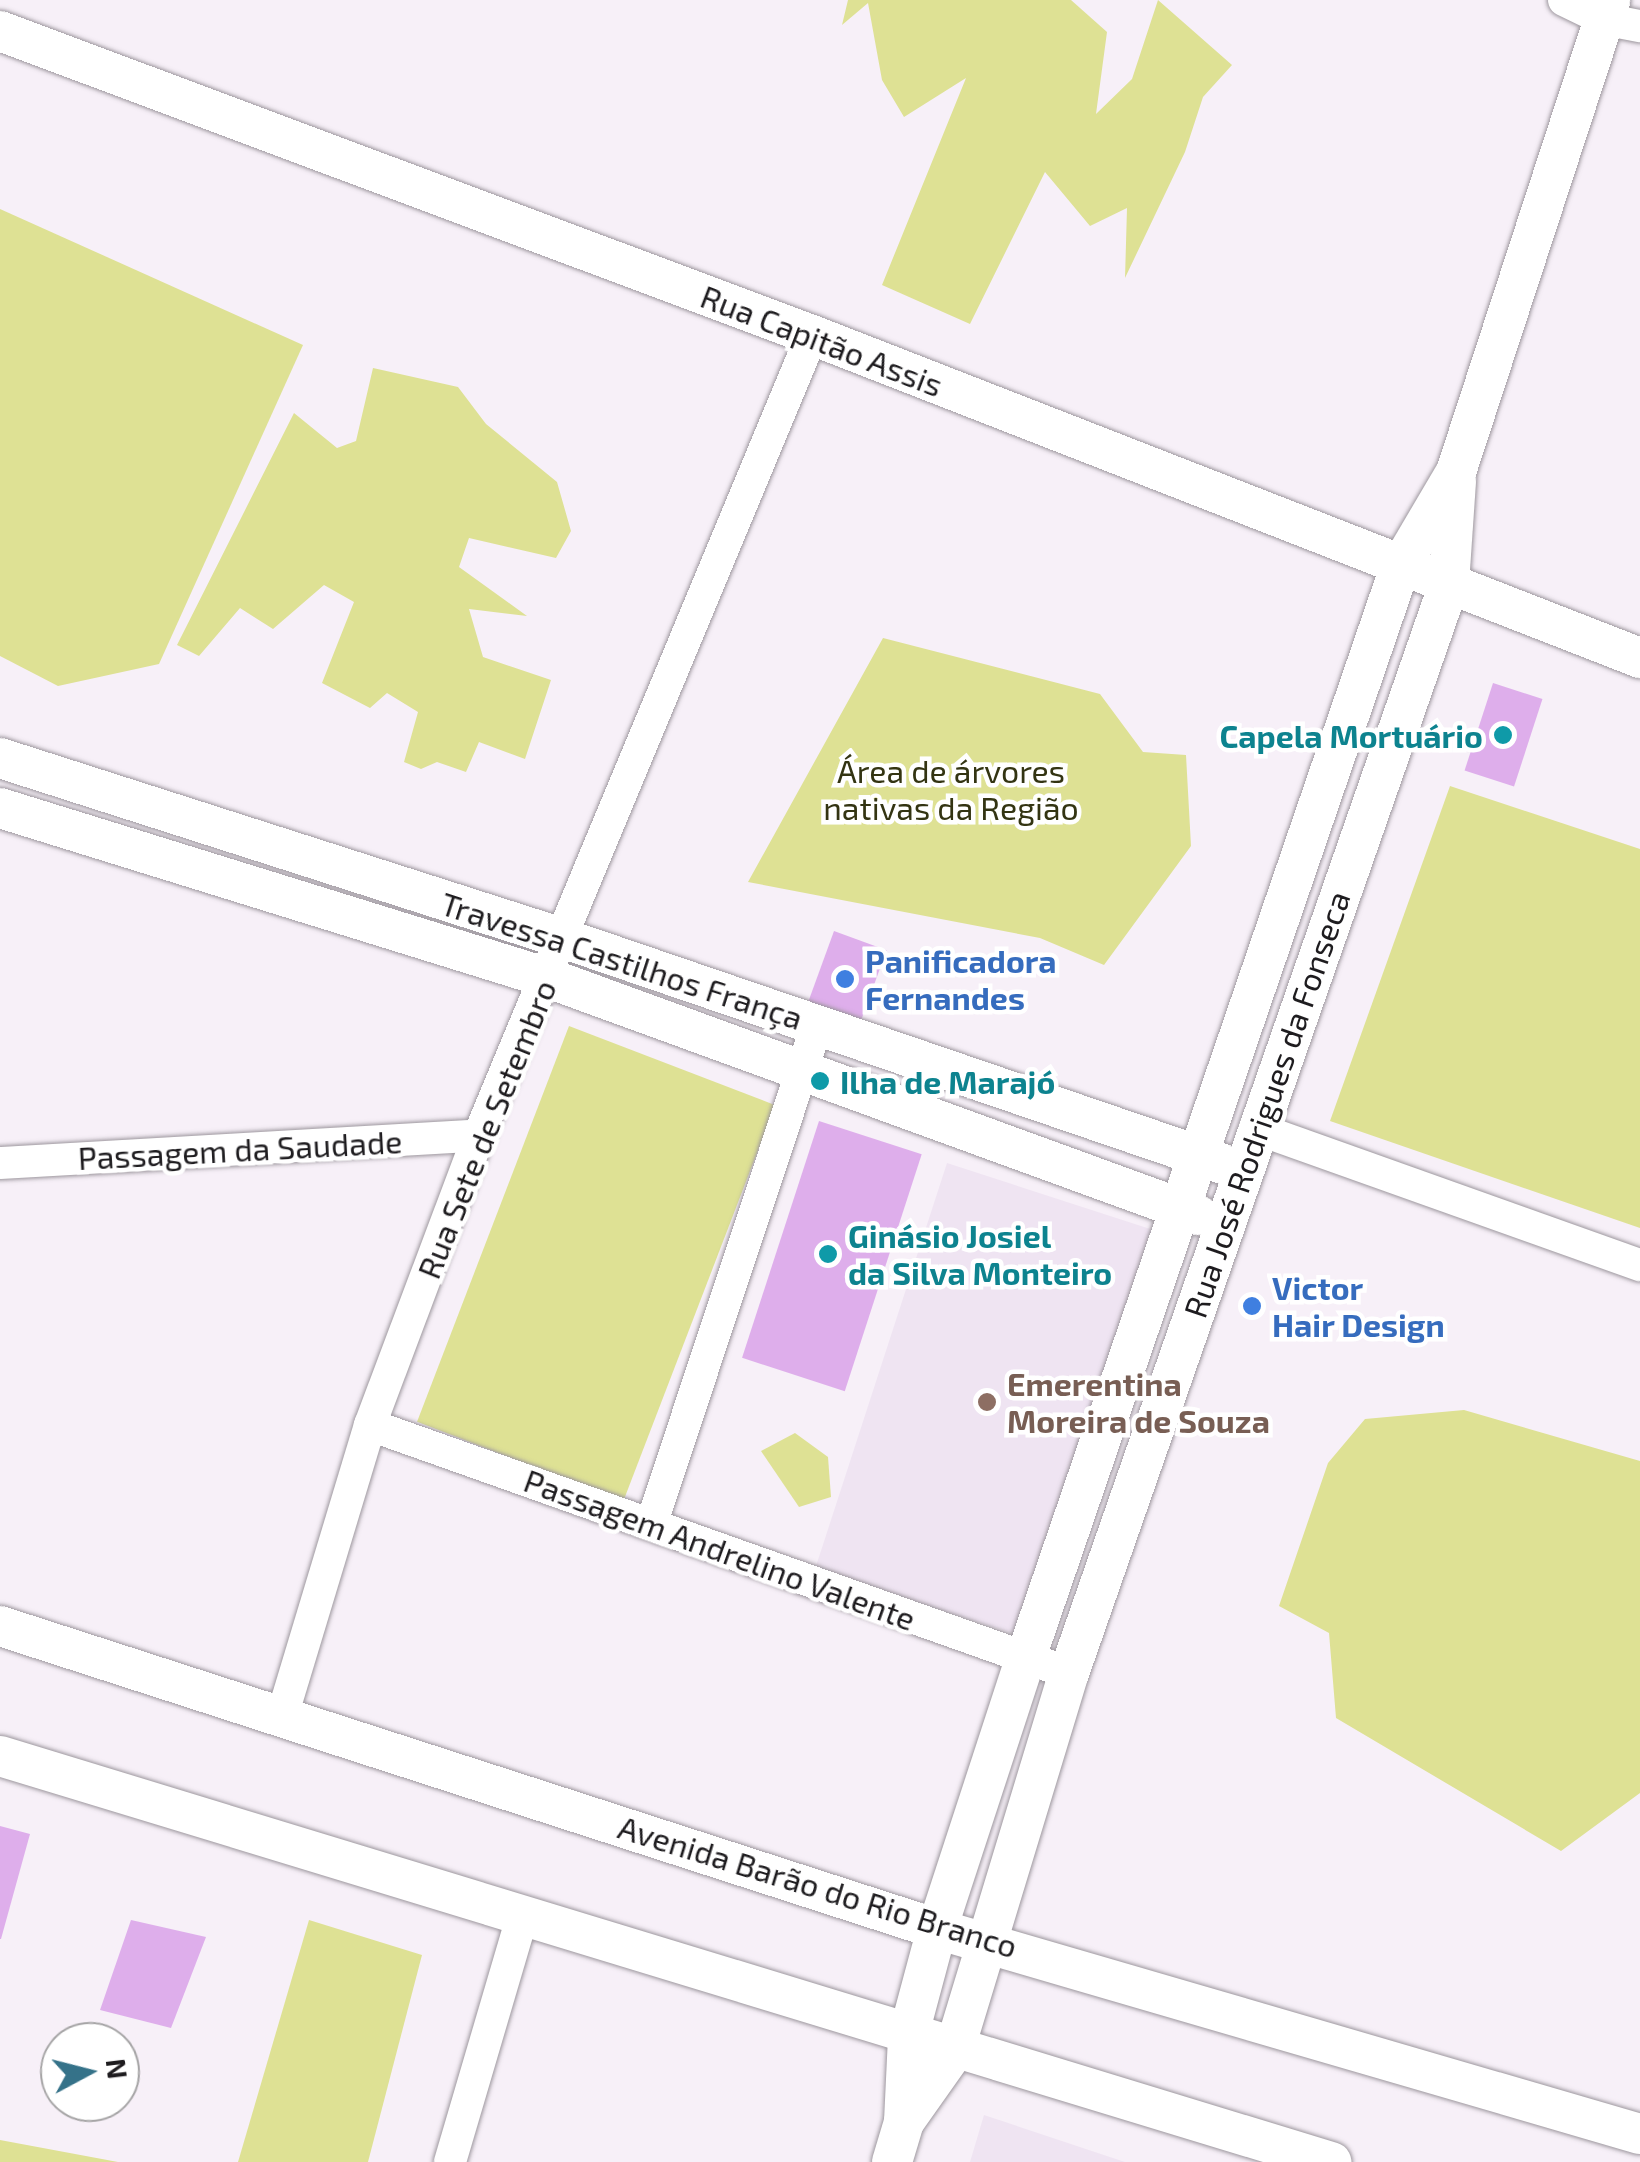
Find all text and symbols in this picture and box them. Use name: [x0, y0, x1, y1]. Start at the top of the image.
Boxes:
street label: Rua Capitão Assis: [695, 276, 949, 404]
place label: Capela Mortuário: [1220, 716, 1483, 754]
marker: Capela Mortuário: [1492, 724, 1514, 746]
park label: Área de árvores nativas da Região: [823, 752, 1079, 827]
street label: Travessa Castilhos França: [436, 883, 808, 1037]
street label: Rua José Rodrigues da Fonseca: [1175, 885, 1357, 1323]
place label: Panificadora Fernandes: [865, 942, 1057, 1017]
marker: Panificadora Fernandes: [834, 968, 856, 990]
street label: Rua Sete de Setembro: [409, 974, 563, 1284]
place label: Ilha de Marajó: [840, 1062, 1055, 1100]
marker: Ilha de Marajó: [809, 1070, 831, 1092]
street label: Passagem da Saudade: [77, 1121, 403, 1177]
place label: Ginásio Josiel da Silva Monteiro: [848, 1217, 1112, 1292]
marker: Ginásio Josiel da Silva Monteiro: [817, 1243, 839, 1265]
place label: Victor Hair Design: [1272, 1269, 1445, 1344]
marker: Victor Hair Design: [1241, 1295, 1263, 1317]
place label: Emerentina Moreira de Souza: [1007, 1365, 1270, 1440]
marker: Emerentina Moreira de Souza: [976, 1391, 998, 1413]
street label: Passagem Andrelino Valente: [518, 1460, 922, 1638]
street label: Avenida Barão do Rio Branco: [614, 1807, 1022, 1965]
north arrow: [40, 2022, 140, 2122]
text: N: [100, 2056, 136, 2081]

